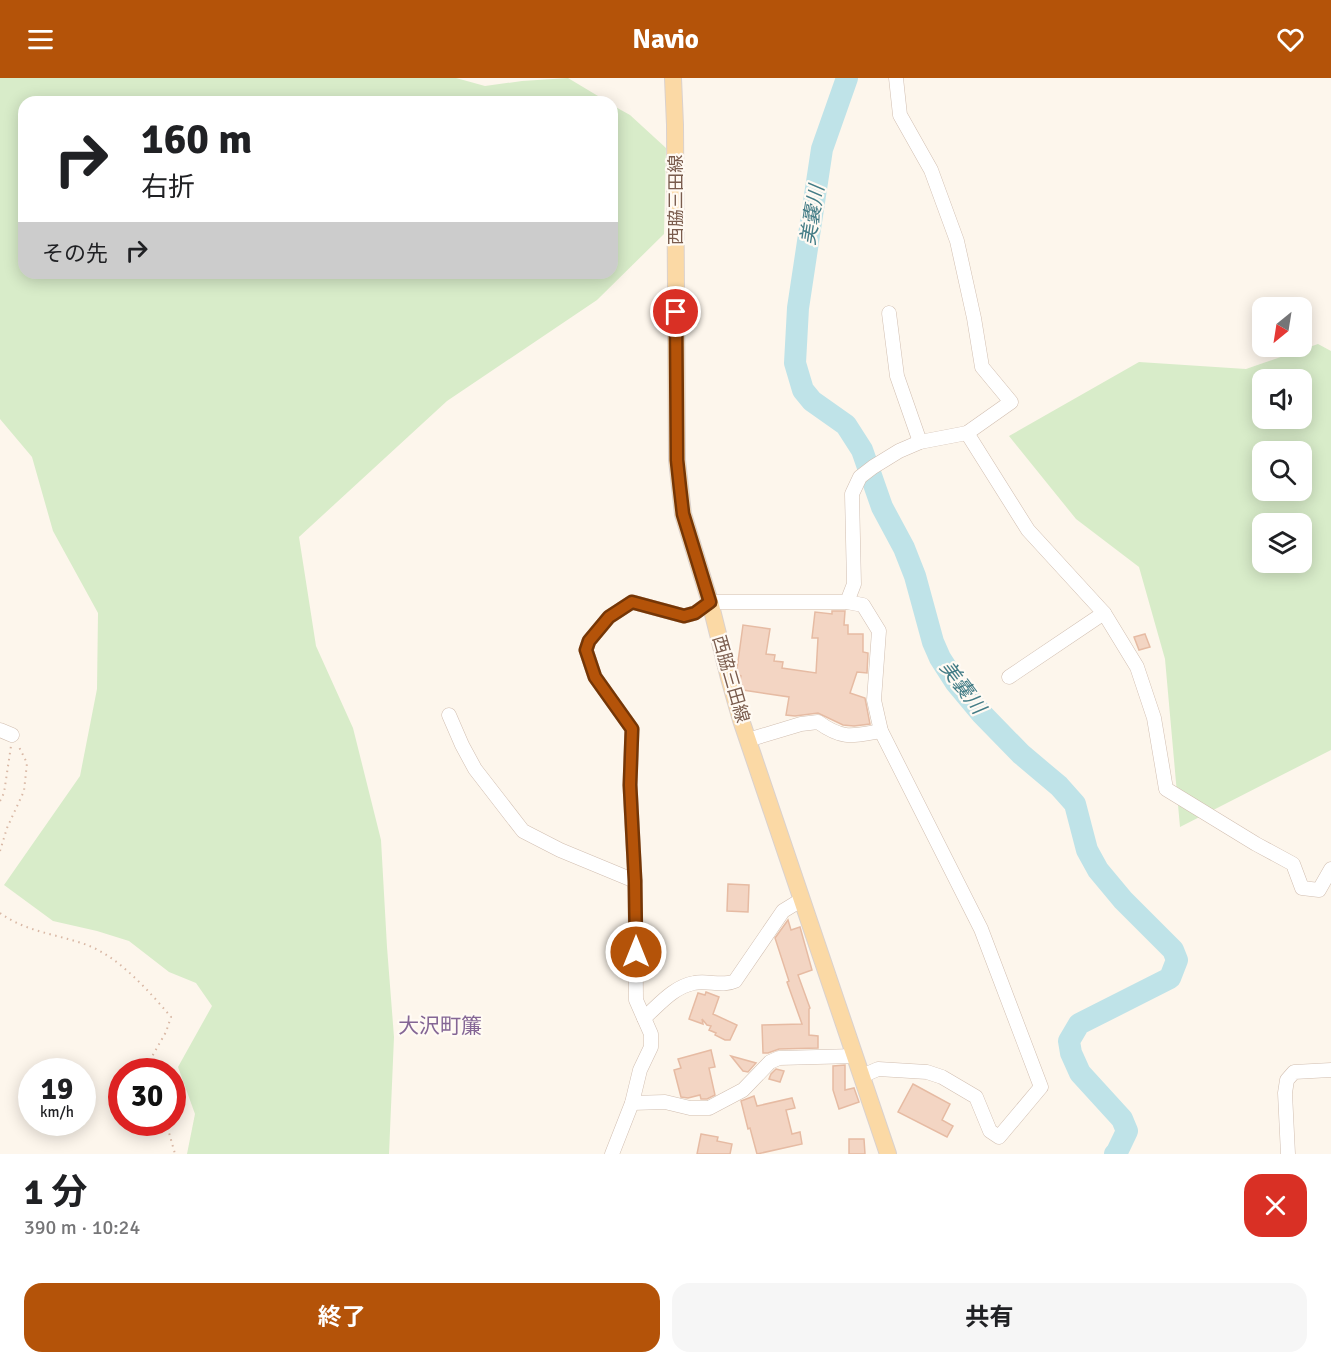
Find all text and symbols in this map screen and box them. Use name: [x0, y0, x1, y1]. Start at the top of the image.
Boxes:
icon: menu: [24, 23, 57, 56]
text: Navio: [632, 23, 699, 56]
icon: heart: [1274, 23, 1307, 56]
text: 160 m: [141, 114, 252, 165]
icon: right: [42, 120, 120, 198]
street label: 西脇三田線: [665, 155, 687, 245]
text: 右折: [141, 171, 195, 204]
water label: 美嚢川: [795, 182, 830, 247]
icon: right: [120, 234, 153, 267]
text: その先: [42, 240, 108, 267]
pin: [650, 286, 701, 337]
icon: arrive: [659, 295, 692, 328]
north arrow: [1252, 297, 1312, 357]
map controls: [1252, 297, 1312, 573]
button: sound: [1252, 369, 1312, 429]
button: search: [1252, 441, 1312, 501]
button: layers: [1252, 513, 1312, 573]
street label: 西脇三田線: [708, 633, 754, 725]
water label: 美嚢川: [935, 656, 992, 720]
position arrow: [604, 920, 668, 984]
district label: 大沢町簾: [398, 1013, 482, 1039]
speed limit sign: 30: [108, 1058, 186, 1136]
text: 19: [41, 1071, 73, 1108]
text: km/h: [40, 1103, 74, 1121]
text: 1 分: [24, 1170, 87, 1215]
button: close: [1244, 1174, 1307, 1237]
text: 390 m · 10:24: [24, 1215, 140, 1240]
button: 終了: [24, 1283, 660, 1352]
button: 共有: [672, 1283, 1307, 1352]

